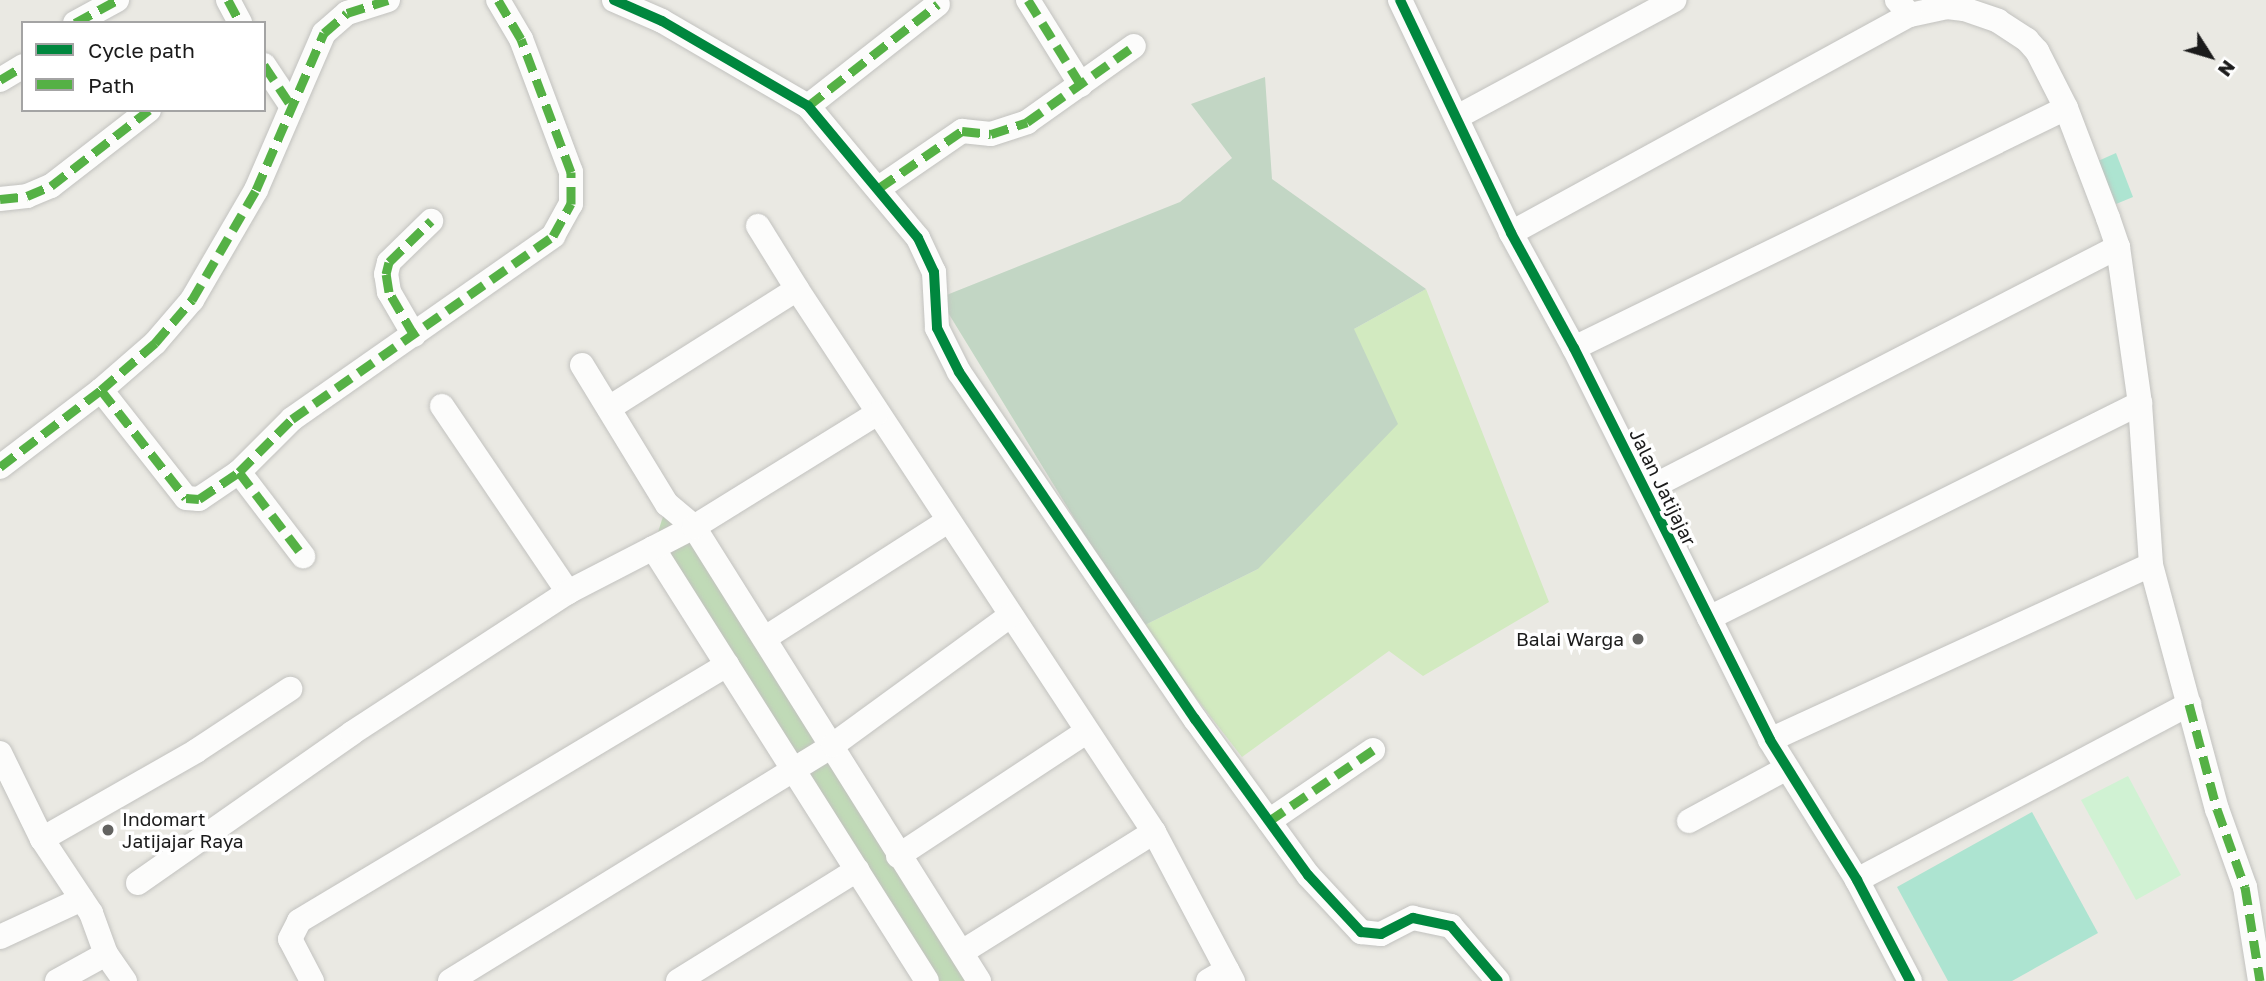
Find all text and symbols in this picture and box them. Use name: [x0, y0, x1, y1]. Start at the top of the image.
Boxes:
legend: [21, 21, 266, 112]
north arrow: [2175, 21, 2245, 91]
text: Cycle path: [88, 37, 195, 63]
text: N: [2214, 56, 2241, 82]
text: Path: [88, 72, 135, 98]
street label: Jalan Jatijajar: [1625, 425, 1701, 549]
place label: Balai Warga: [1516, 628, 1624, 650]
marker: Balai Warga: [1630, 631, 1646, 647]
place label: Indomart Jatijajar Raya: [122, 808, 243, 852]
marker: Indomart Jatijajar Raya: [100, 822, 116, 838]

